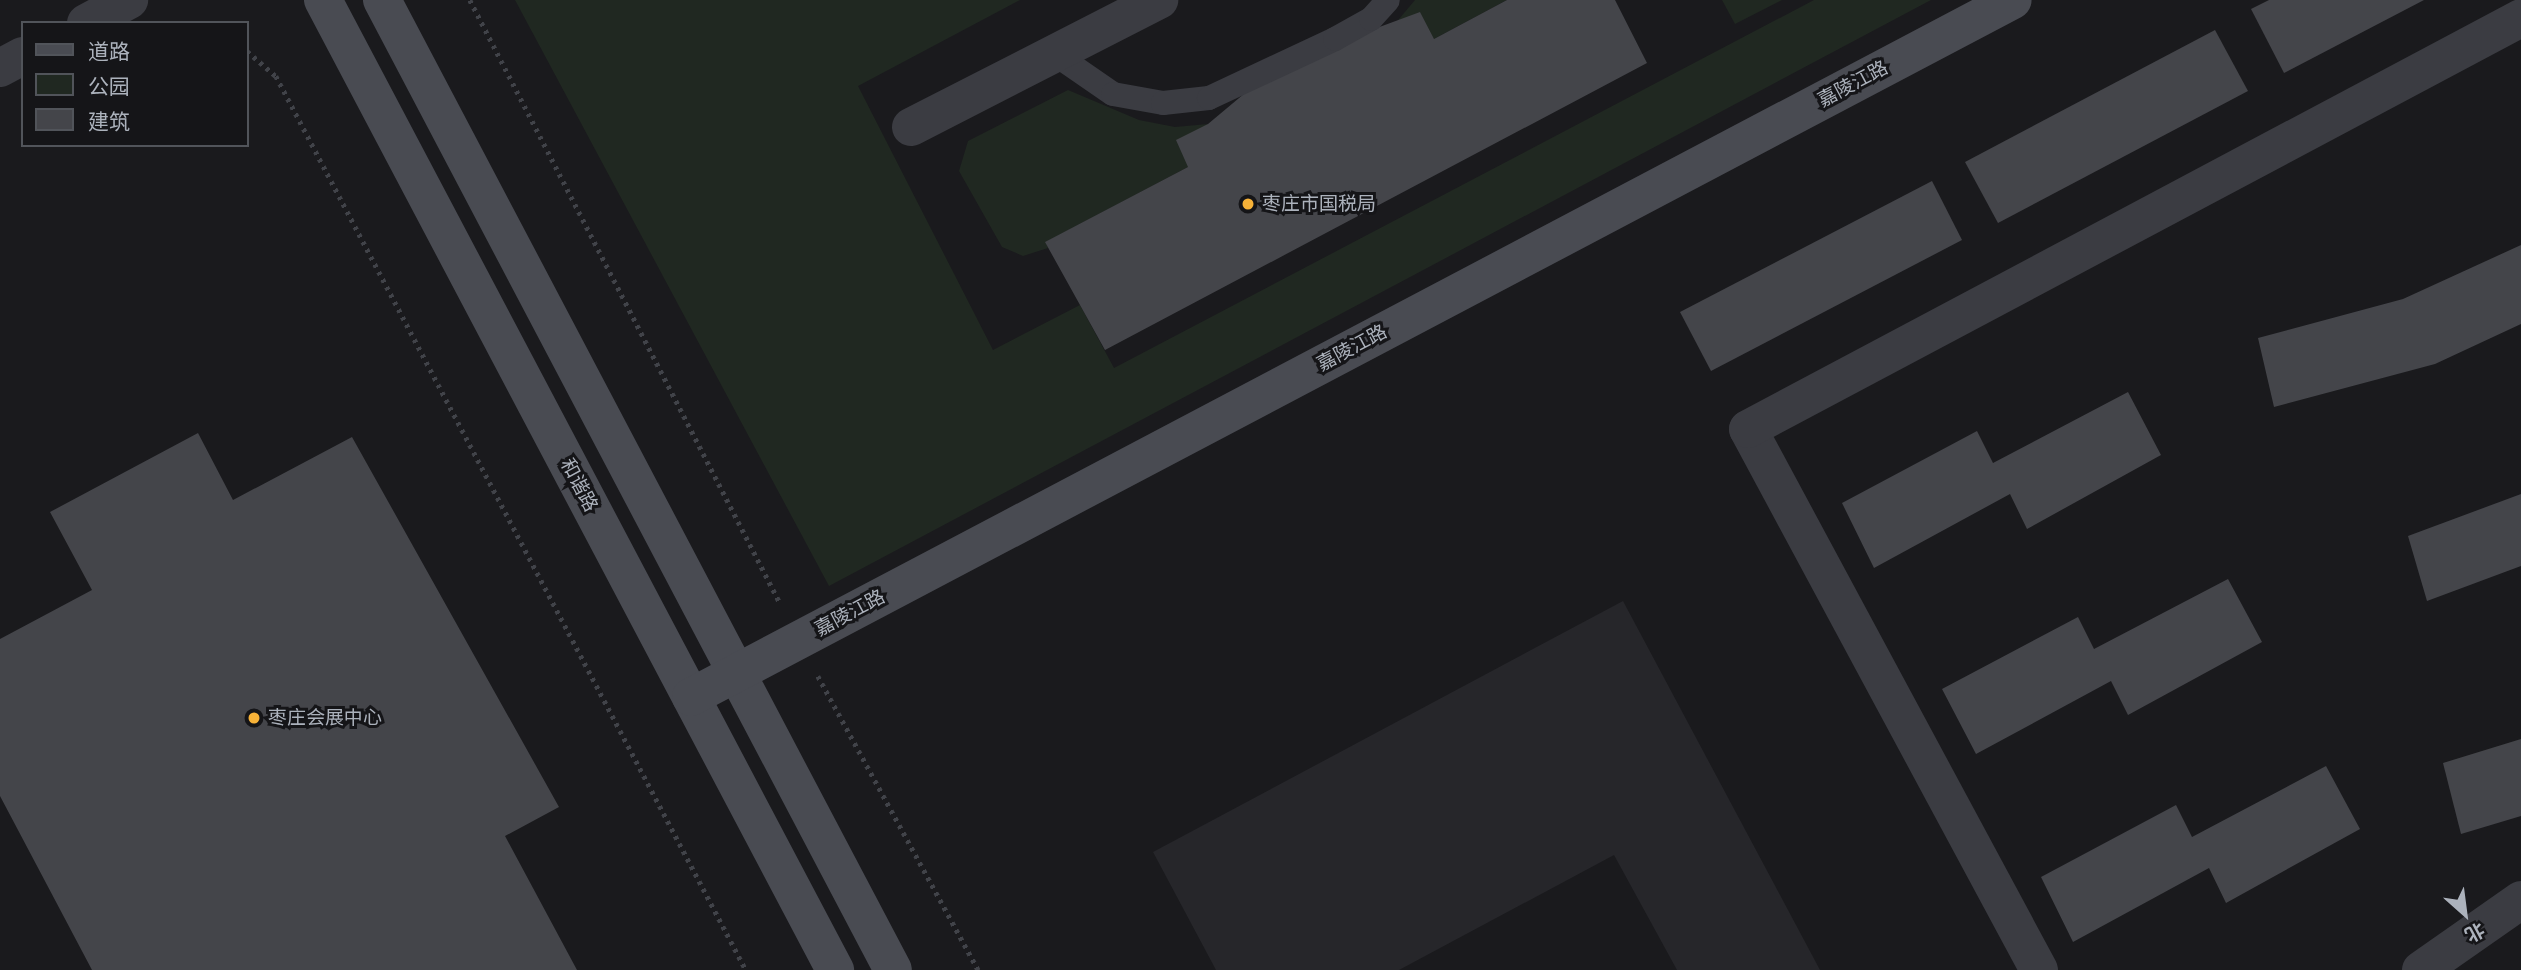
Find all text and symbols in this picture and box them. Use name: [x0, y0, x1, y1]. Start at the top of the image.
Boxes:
legend: [21, 21, 248, 147]
text: 道路: [88, 39, 130, 64]
street label: 嘉陵江路: [1814, 56, 1892, 112]
text: 公园: [88, 74, 130, 99]
text: 建筑: [88, 109, 130, 134]
place label: 枣庄市国税局: [1262, 193, 1376, 215]
marker: 枣庄市国税局: [1240, 196, 1256, 212]
street label: 嘉陵江路: [1313, 320, 1391, 376]
street label: 和谐路: [556, 454, 602, 516]
street label: 嘉陵江路: [811, 585, 889, 641]
place label: 枣庄会展中心: [268, 707, 382, 729]
marker: 枣庄会展中心: [246, 710, 262, 726]
north arrow: [2430, 879, 2500, 949]
text: 北: [2461, 918, 2488, 947]

